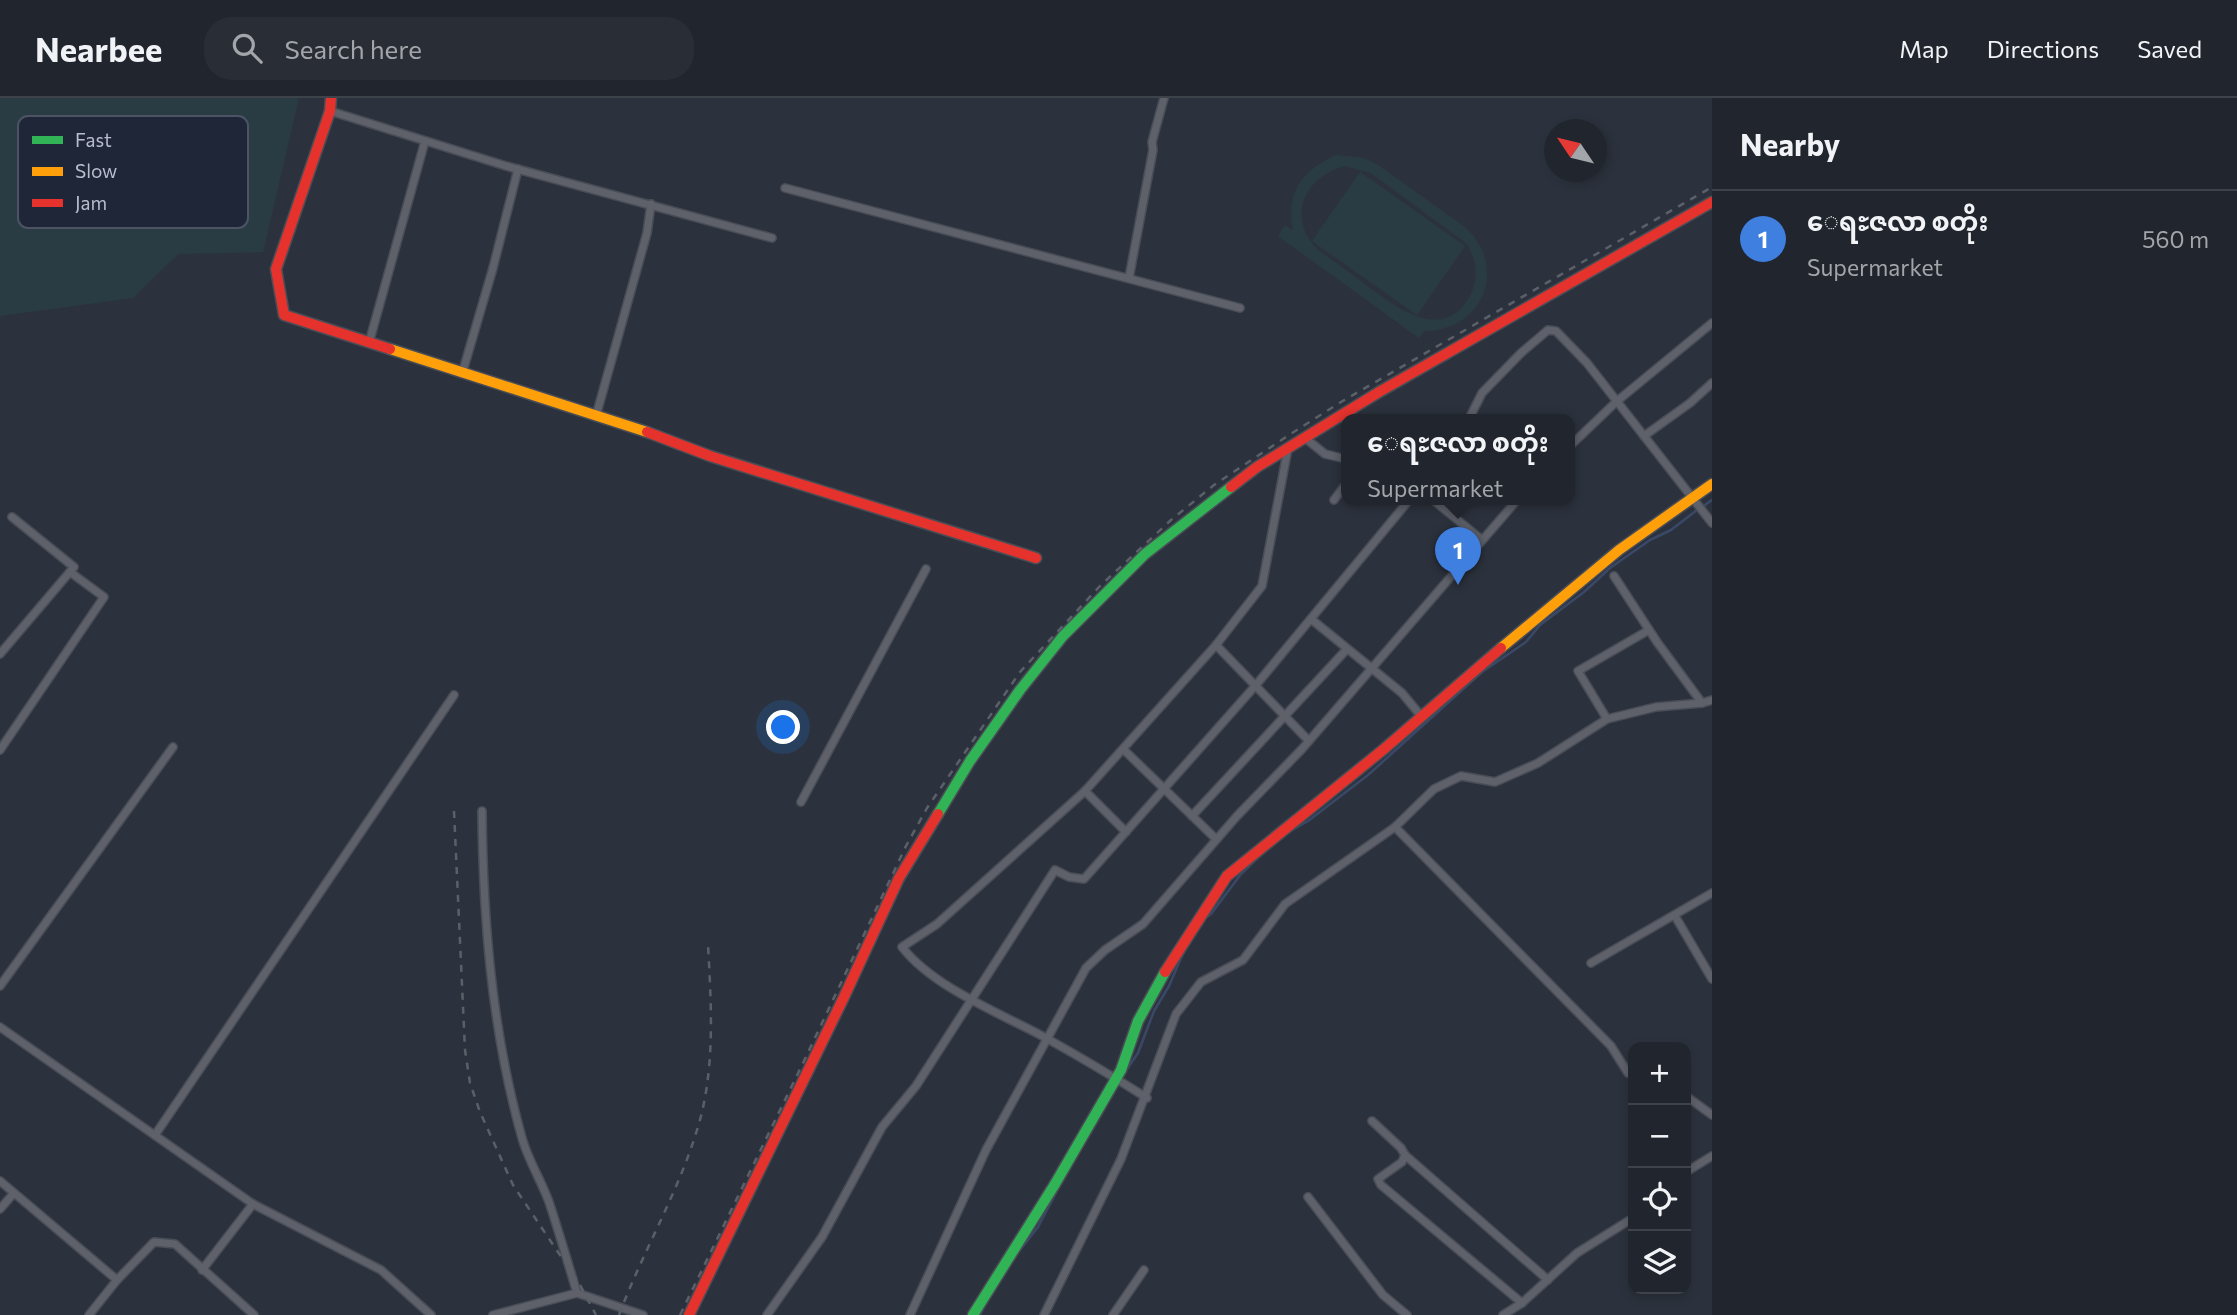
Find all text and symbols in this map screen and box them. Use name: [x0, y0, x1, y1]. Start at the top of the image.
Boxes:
search box: [204, 17, 694, 80]
text: Nearbee: [35, 28, 162, 69]
icon: search: [228, 29, 266, 67]
text: Search here: [284, 33, 422, 64]
text: Map: [1899, 34, 1949, 63]
text: Directions: [1987, 34, 2099, 63]
text: Saved: [2137, 34, 2202, 63]
legend: [18, 116, 248, 228]
north arrow: [1544, 119, 1607, 182]
text: Nearby: [1740, 125, 1840, 162]
text: Fast: [75, 128, 112, 151]
text: Slow: [75, 159, 117, 182]
text: Jam: [75, 191, 107, 214]
text: ေရႊဇလာ စတိုး: [1807, 205, 1988, 236]
text: 1: [1758, 225, 1768, 253]
text: 560 m: [2142, 225, 2209, 253]
text: Supermarket: [1807, 253, 1943, 281]
popup: [1341, 414, 1575, 505]
text: ေရႊဇလာ စတိုး: [1367, 426, 1549, 457]
text: Supermarket: [1367, 474, 1503, 502]
pin: 1: [1435, 527, 1481, 585]
your location: [766, 710, 800, 744]
map controls: [1628, 1042, 1691, 1294]
button: +: [1628, 1042, 1691, 1105]
button: −: [1628, 1105, 1691, 1168]
button: locate: [1628, 1168, 1691, 1231]
button: layers: [1628, 1231, 1691, 1294]

